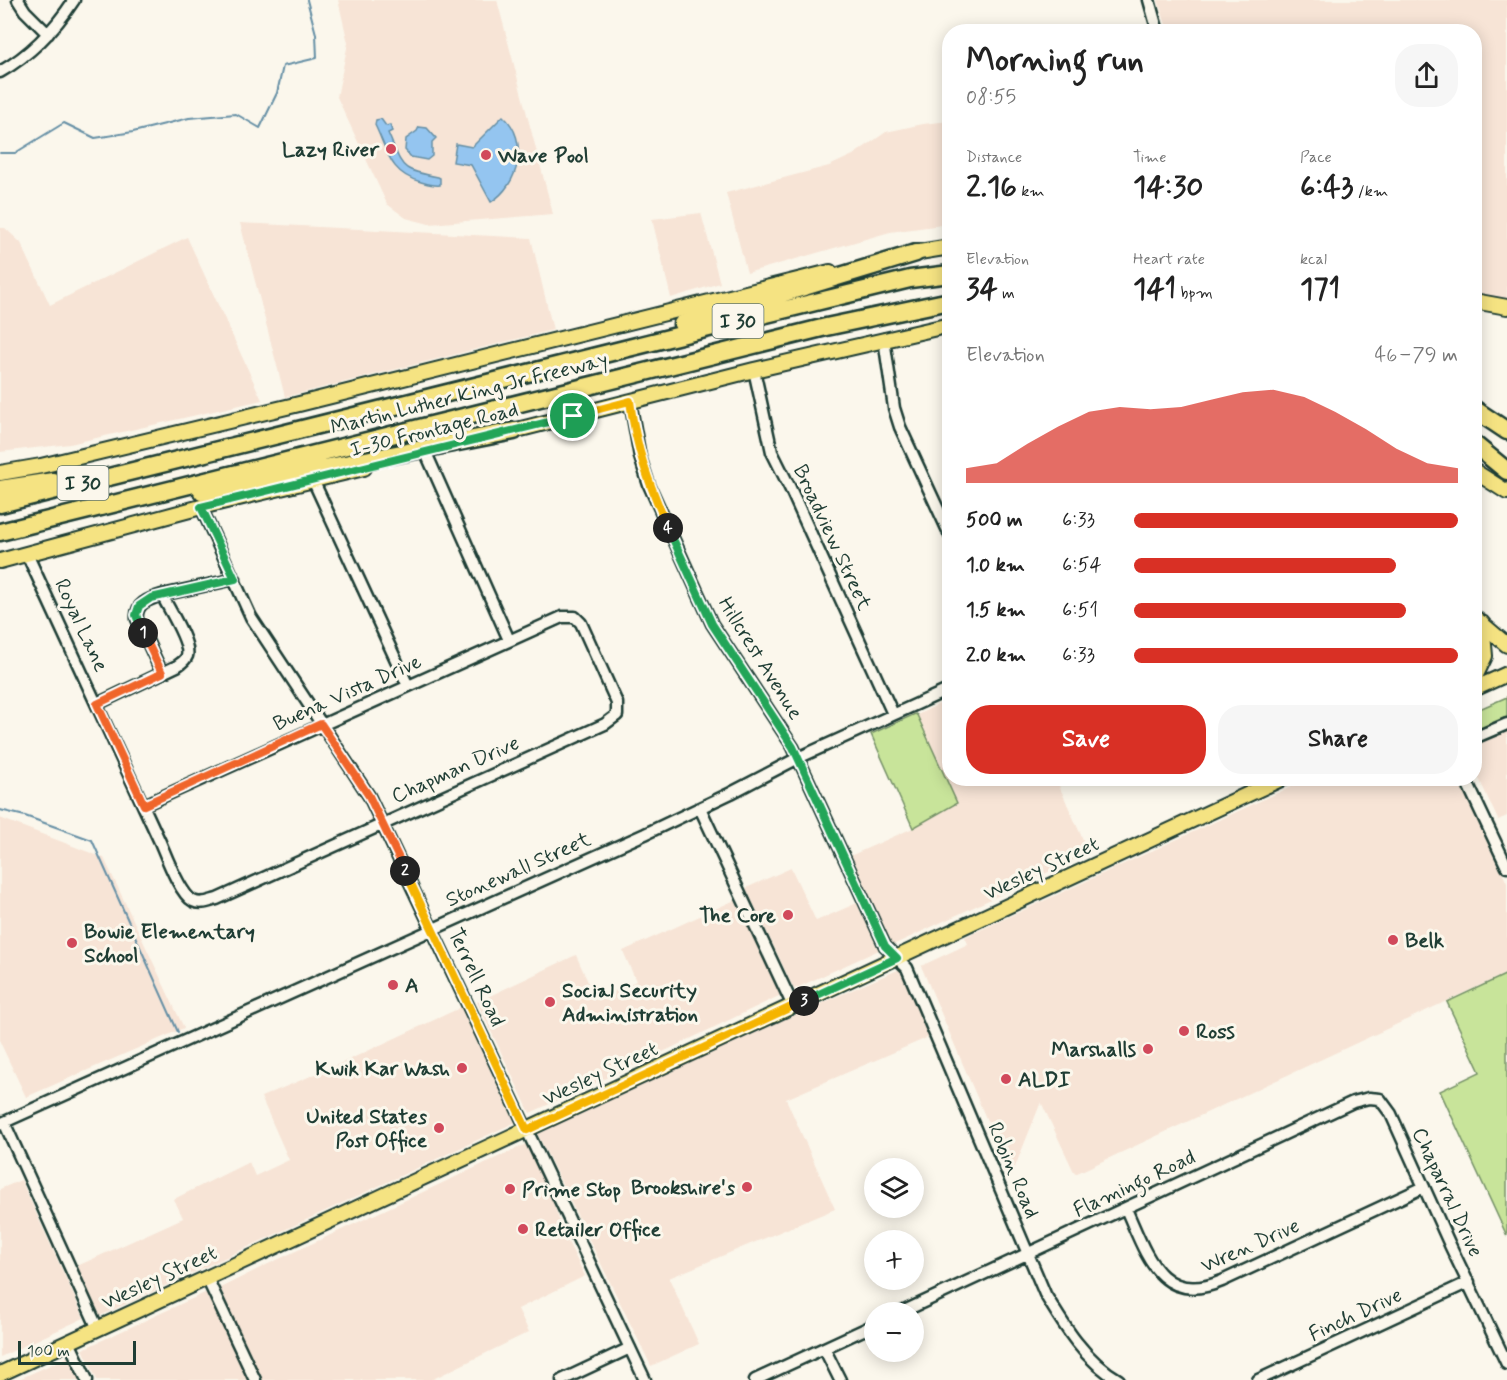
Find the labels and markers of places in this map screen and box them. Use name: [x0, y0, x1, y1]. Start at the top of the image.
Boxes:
place label: Lazy River: [282, 136, 380, 164]
marker: Lazy River: [384, 142, 398, 156]
place label: Wave Pool: [497, 142, 589, 170]
marker: Wave Pool: [479, 148, 493, 162]
pin: [547, 390, 598, 441]
pin: 4: [653, 513, 683, 543]
pin: 1: [128, 618, 158, 648]
pin: 2: [390, 856, 420, 886]
place label: The Core: [699, 902, 776, 930]
marker: The Core: [781, 908, 795, 922]
place label: Bowie Elementary School: [84, 918, 255, 970]
place label: Belk: [1405, 927, 1445, 955]
marker: Belk: [1386, 933, 1400, 947]
marker: Bowie Elementary School: [65, 936, 79, 950]
place label: A: [405, 972, 419, 1000]
place label: Social Security Administration: [562, 977, 698, 1029]
marker: A: [386, 978, 400, 992]
pin: 3: [789, 986, 819, 1016]
marker: Social Security Administration: [543, 995, 557, 1009]
place label: Ross: [1196, 1018, 1236, 1046]
marker: Ross: [1177, 1024, 1191, 1038]
place label: Marshalls: [1051, 1036, 1137, 1064]
marker: Marshalls: [1141, 1042, 1155, 1056]
place label: Kwik Kar Wash: [315, 1055, 450, 1083]
marker: Kwik Kar Wash: [455, 1061, 469, 1075]
place label: ALDI: [1018, 1066, 1071, 1094]
marker: ALDI: [999, 1072, 1013, 1086]
place label: United States Post Office: [306, 1103, 428, 1155]
marker: United States Post Office: [432, 1121, 446, 1135]
place label: Brookshire's: [631, 1174, 736, 1202]
place label: Prime Stop: [522, 1176, 621, 1204]
marker: Brookshire's: [740, 1180, 754, 1194]
marker: Prime Stop: [503, 1182, 517, 1196]
place label: Retailer Office: [535, 1216, 662, 1244]
marker: Retailer Office: [516, 1222, 530, 1236]

